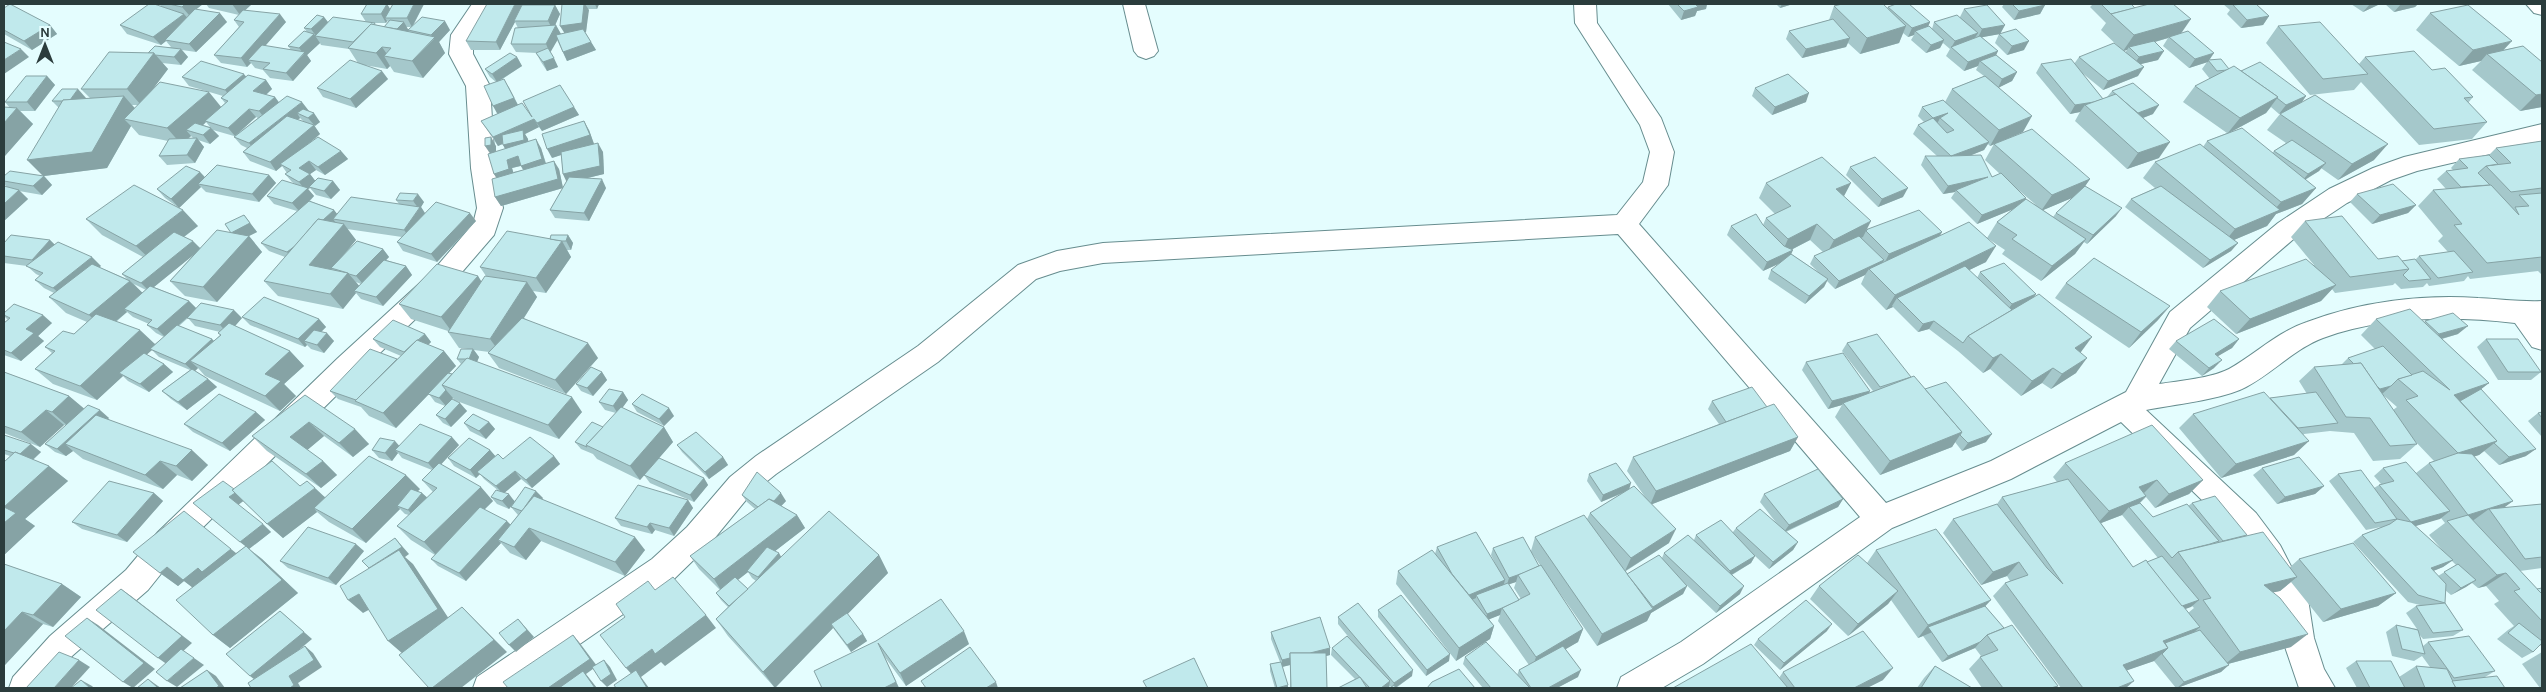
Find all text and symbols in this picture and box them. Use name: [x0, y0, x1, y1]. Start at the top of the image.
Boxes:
north arrow: [20, 20, 70, 70]
text: N: [40, 24, 50, 41]

